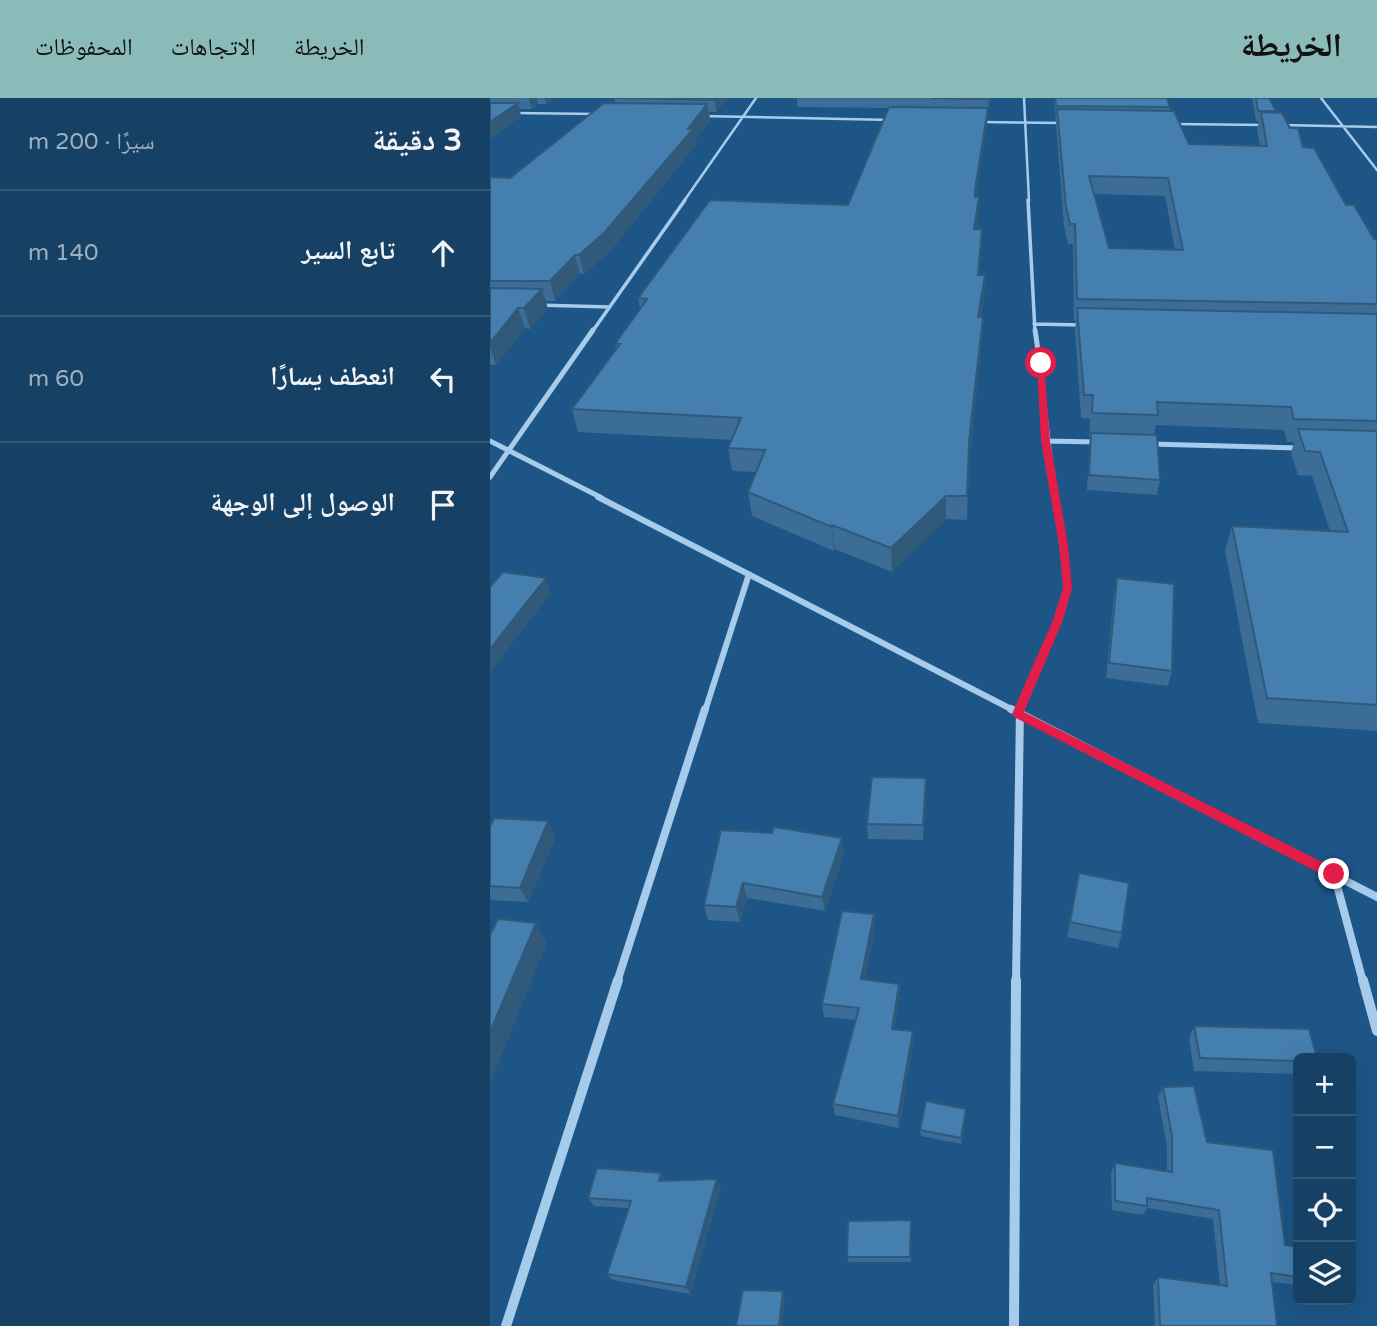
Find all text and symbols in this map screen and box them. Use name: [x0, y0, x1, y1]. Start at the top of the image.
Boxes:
text: الخريطة: [1241, 26, 1342, 65]
text: المحفوظات: [35, 33, 133, 62]
text: الاتجاهات: [171, 33, 256, 62]
text: الخريطة: [294, 33, 365, 62]
text: 3 دقيقة: [372, 122, 462, 159]
text: سيرًا · 200 m: [28, 128, 155, 156]
icon: ahead: [424, 234, 462, 272]
text: تابع السير: [302, 235, 395, 266]
text: 140 m: [28, 239, 98, 267]
route start: [1025, 347, 1056, 378]
icon: left: [424, 360, 462, 398]
text: انعطف يسارًا: [270, 361, 395, 392]
text: 60 m: [28, 365, 84, 393]
icon: arrive: [424, 486, 462, 524]
text: الوصول إلى الوجهة: [211, 487, 395, 518]
route end: [1318, 858, 1349, 889]
map controls: [1293, 1053, 1356, 1305]
button: +: [1293, 1053, 1356, 1116]
button: −: [1293, 1116, 1356, 1179]
button: locate: [1293, 1179, 1356, 1242]
button: layers: [1293, 1242, 1356, 1305]

